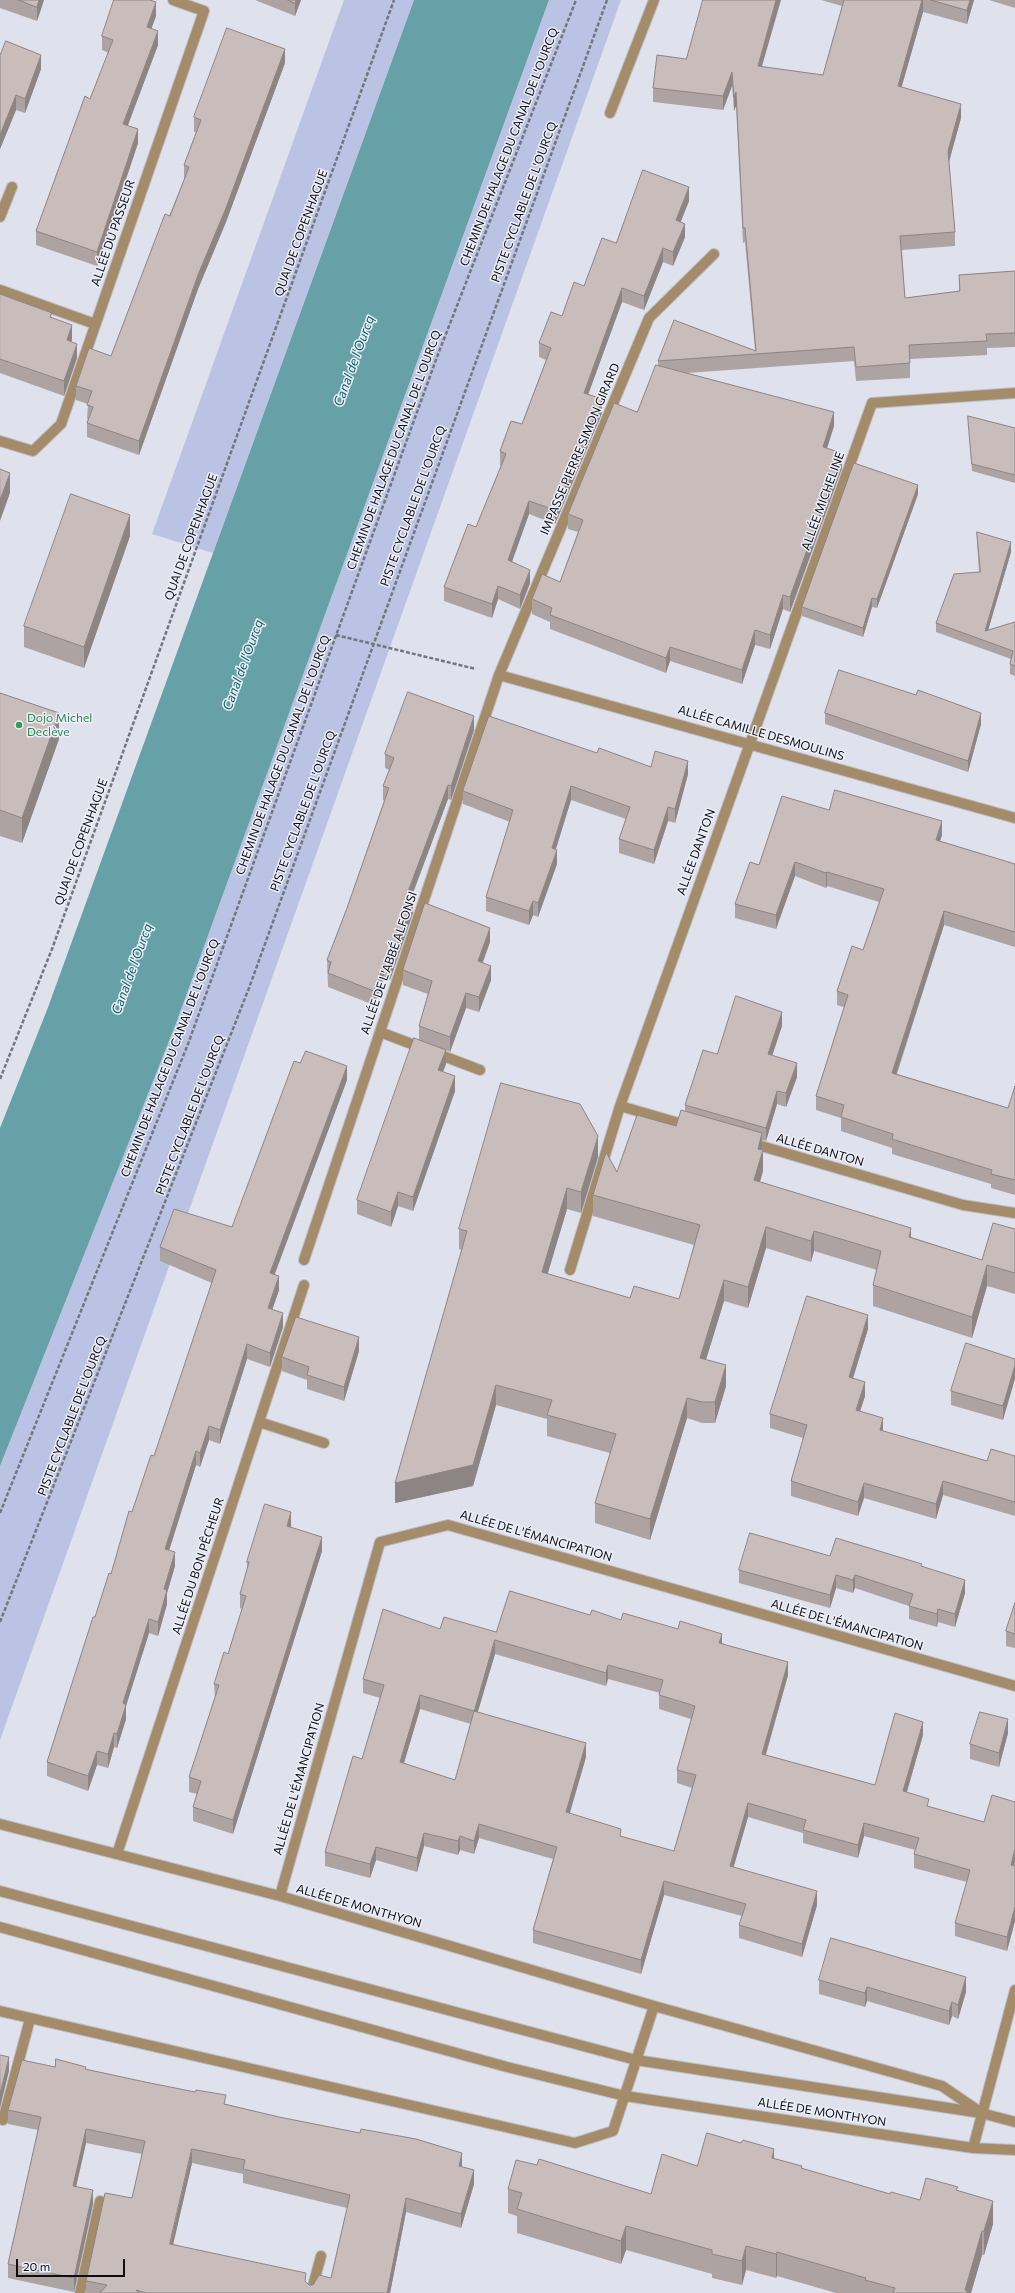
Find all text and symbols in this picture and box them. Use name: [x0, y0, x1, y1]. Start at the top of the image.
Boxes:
street label: CHEMIN DE HALAGE DU CANAL DE L'OURCQ: [457, 26, 561, 268]
street label: PISTE CYCLABLE DE L'OURCQ: [488, 120, 560, 284]
street label: QUAI DE COPENHAGUE: [271, 168, 331, 298]
street label: ALLÉE DU PASSEUR: [88, 178, 138, 288]
water label: Canal de l'Ourcq: [330, 314, 378, 408]
street label: CHEMIN DE HALAGE DU CANAL DE L'OURCQ: [344, 328, 444, 572]
street label: IMPASSE PIERRE SIMON GIRARD: [537, 361, 623, 537]
street label: PISTE CYCLABLE DE L'OURCQ: [377, 424, 449, 588]
street label: ALLÉE MICHELINE: [798, 450, 848, 552]
street label: QUAI DE COPENHAGUE: [161, 472, 221, 602]
water label: Canal de l'Ourcq: [219, 618, 267, 712]
street label: CHEMIN DE HALAGE DU CANAL DE L'OURCQ: [233, 633, 333, 877]
street label: ALLÉE CAMILLE DESMOULINS: [676, 702, 846, 764]
place label: Dojo Michel Declève: [27, 711, 92, 739]
marker: Dojo Michel Declève: [14, 720, 24, 730]
street label: PISTE CYCLABLE DE L'OURCQ: [267, 729, 339, 893]
street label: QUAI DE COPENHAGUE: [51, 777, 111, 907]
street label: ALLÉE DANTON: [674, 807, 718, 897]
street label: ALLÉE DE L'ABBÉ ALFONSI: [358, 890, 420, 1036]
water label: Canal de l'Ourcq: [108, 922, 156, 1016]
street label: CHEMIN DE HALAGE DU CANAL DE L'OURCQ: [118, 937, 222, 1179]
street label: PISTE CYCLABLE DE L'OURCQ: [153, 1033, 227, 1197]
street label: ALLÉE DANTON: [775, 1131, 865, 1169]
street label: PISTE CYCLABLE DE L'OURCQ: [35, 1334, 109, 1498]
street label: ALLÉE DU BON PÊCHEUR: [169, 1496, 227, 1636]
street label: ALLÉE DE L'ÉMANCIPATION: [458, 1507, 614, 1565]
street label: ALLÉE DE L'ÉMANCIPATION: [769, 1596, 925, 1654]
street label: ALLÉE DE L'ÉMANCIPATION: [270, 1701, 328, 1857]
street label: ALLÉE DE MONTHYON: [295, 1881, 423, 1931]
street label: ALLÉE DE MONTHYON: [757, 2095, 887, 2129]
scale bar: [18, 2251, 127, 2277]
text: 20 m: [23, 2259, 50, 2273]

